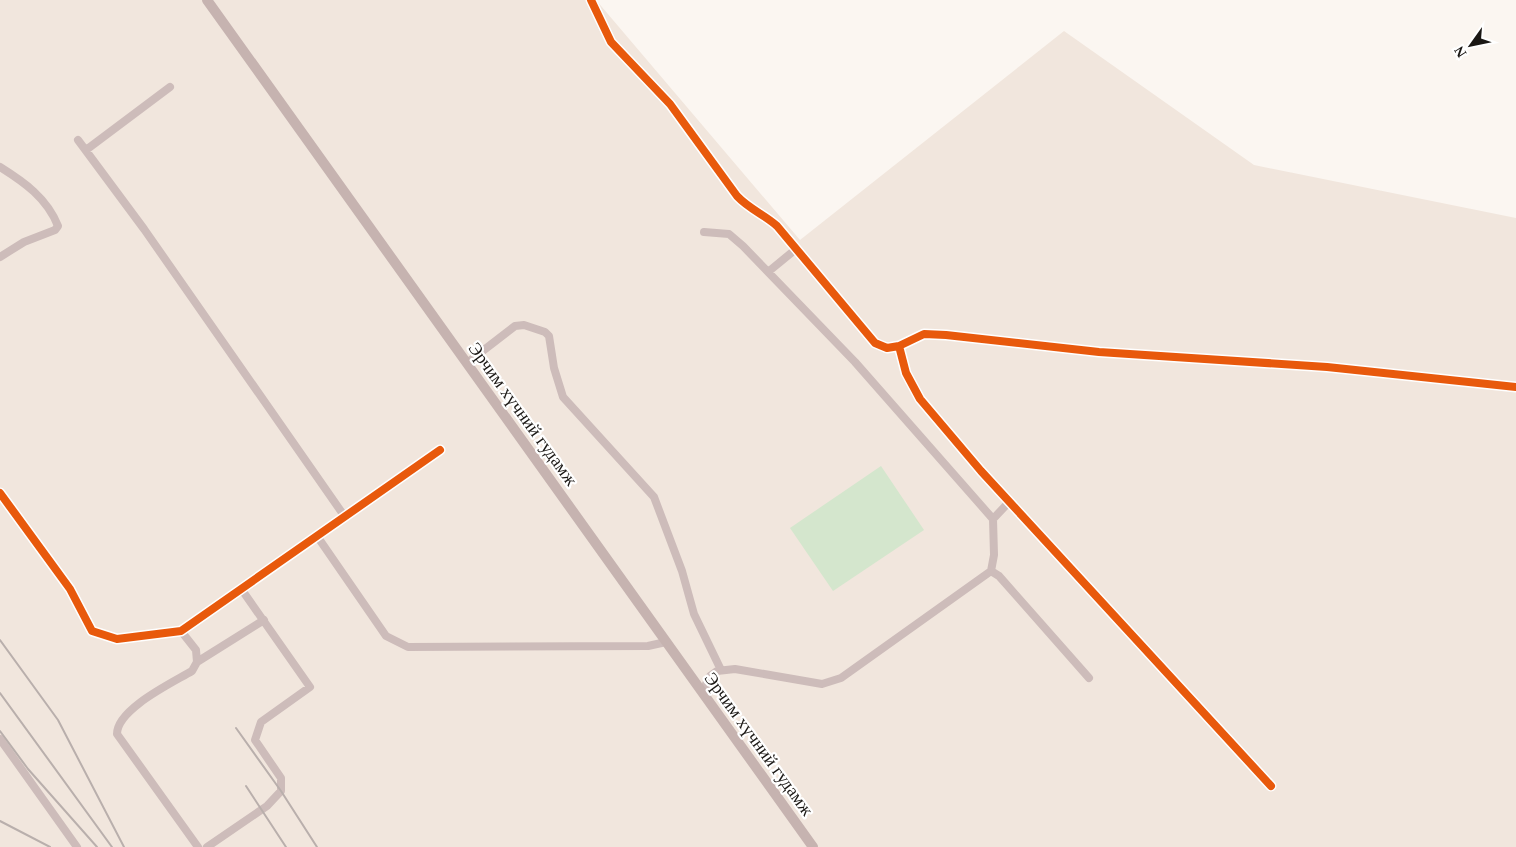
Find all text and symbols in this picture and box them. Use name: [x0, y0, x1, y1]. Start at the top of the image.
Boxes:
north arrow: [1446, 20, 1496, 70]
text: N: [1451, 43, 1470, 60]
street label: Эрчим хүчний гудамж: [464, 339, 582, 490]
street label: Эрчим хүчний гудамж: [700, 669, 818, 820]

